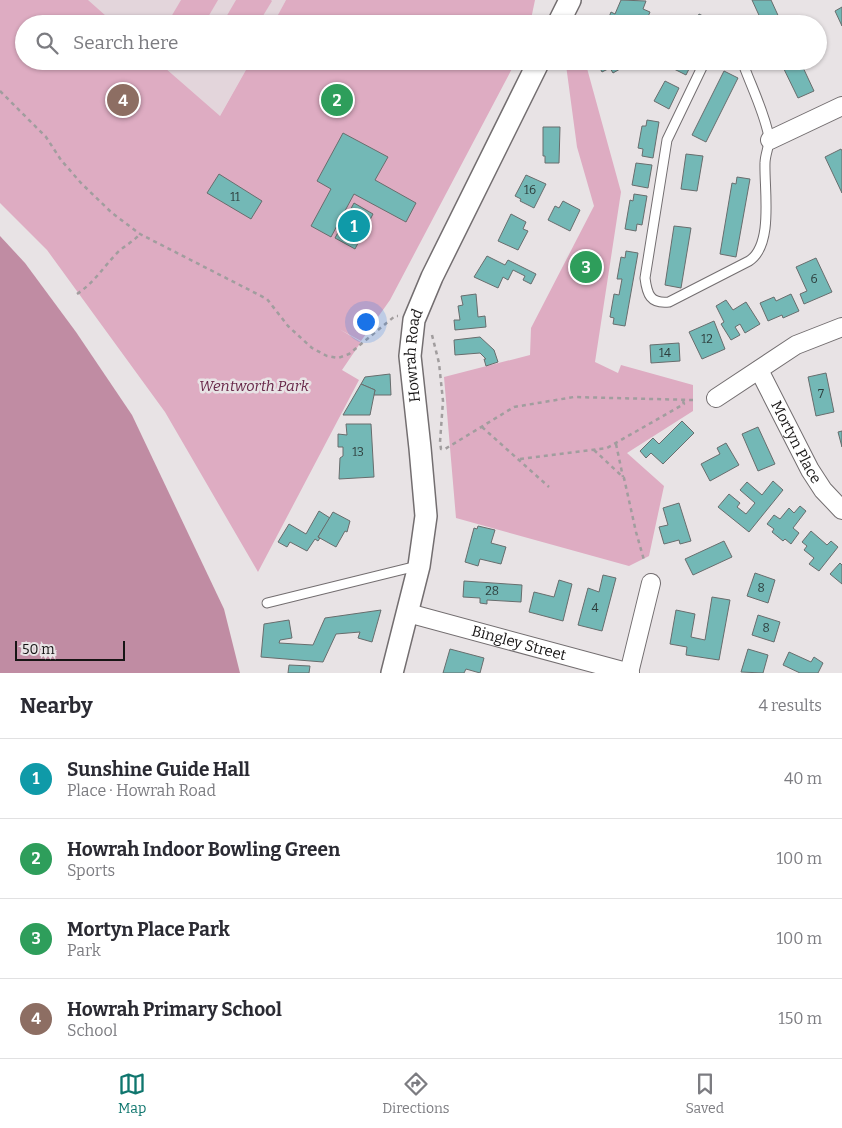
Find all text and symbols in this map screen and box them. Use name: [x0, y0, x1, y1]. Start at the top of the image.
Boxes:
search box: [15, 15, 827, 70]
icon: search: [33, 29, 61, 57]
text: Search here: [73, 31, 178, 54]
pin: 4: [107, 81, 139, 119]
pin: 2: [321, 81, 353, 119]
house number: 16: [524, 183, 536, 197]
house number: 11: [230, 190, 240, 204]
pin: 1: [338, 207, 370, 245]
pin: 3: [570, 248, 602, 286]
house number: 6: [810, 272, 818, 286]
street label: Howrah Road: [401, 306, 427, 403]
your location: [353, 309, 379, 335]
house number: 12: [701, 332, 713, 346]
house number: 14: [659, 346, 671, 360]
park label: Wentworth Park: [199, 377, 310, 395]
house number: 7: [818, 387, 824, 401]
street label: Mortyn Place: [767, 398, 825, 487]
house number: 13: [352, 445, 364, 459]
house number: 8: [757, 581, 765, 595]
house number: 28: [485, 584, 499, 598]
house number: 4: [591, 601, 599, 615]
house number: 8: [762, 621, 770, 635]
street label: Bingley Street: [470, 622, 569, 665]
scale bar: [15, 638, 125, 661]
text: 50 m: [22, 641, 55, 658]
text: Nearby: [20, 693, 93, 719]
text: 4 results: [759, 696, 822, 715]
text: Sunshine Guide Hall: [67, 758, 250, 781]
text: 1: [33, 769, 39, 788]
text: 40 m: [784, 769, 822, 788]
text: Place · Howrah Road: [67, 781, 216, 800]
text: Howrah Indoor Bowling Green: [67, 838, 340, 861]
text: 2: [31, 849, 41, 868]
text: 100 m: [777, 849, 822, 868]
text: Sports: [67, 861, 115, 880]
text: Mortyn Place Park: [67, 918, 230, 941]
text: 3: [31, 929, 41, 948]
text: 100 m: [777, 929, 822, 948]
text: Park: [67, 941, 101, 960]
text: Howrah Primary School: [67, 998, 282, 1021]
text: 4: [31, 1009, 41, 1028]
text: 150 m: [778, 1009, 822, 1028]
text: School: [67, 1021, 117, 1040]
tab: Map: [118, 1070, 146, 1117]
tab: Directions: [382, 1070, 450, 1117]
tab: Saved: [686, 1070, 724, 1117]

